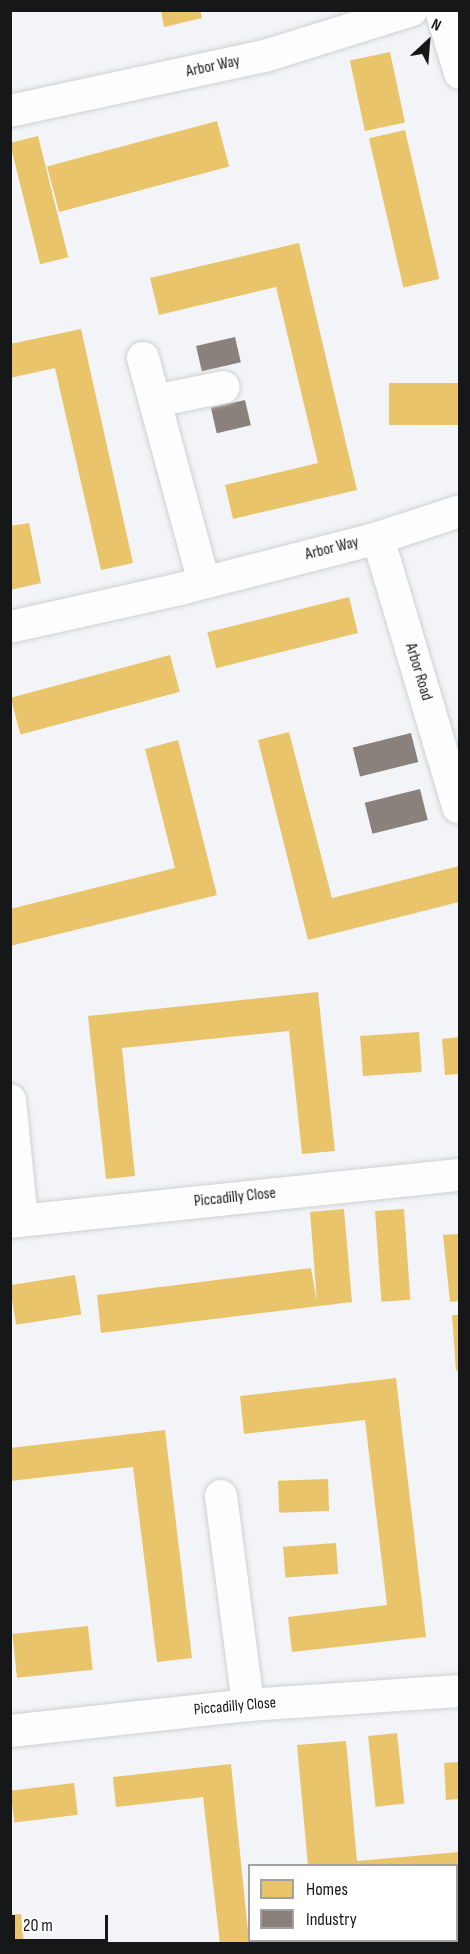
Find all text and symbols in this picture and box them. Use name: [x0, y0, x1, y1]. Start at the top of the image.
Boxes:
north arrow: [398, 12, 458, 72]
text: N: [428, 15, 444, 36]
street label: Arbor Way: [184, 52, 242, 82]
street label: Arbor Way: [303, 533, 361, 565]
street label: Arbor Road: [400, 641, 436, 703]
street label: Piccadilly Close: [193, 1184, 277, 1212]
street label: Piccadilly Close: [193, 1694, 277, 1720]
legend: [248, 1864, 458, 1942]
text: Homes: [306, 1879, 348, 1900]
scale bar: [15, 1903, 111, 1941]
text: Industry: [306, 1909, 357, 1930]
text: 20 m: [23, 1915, 53, 1936]

